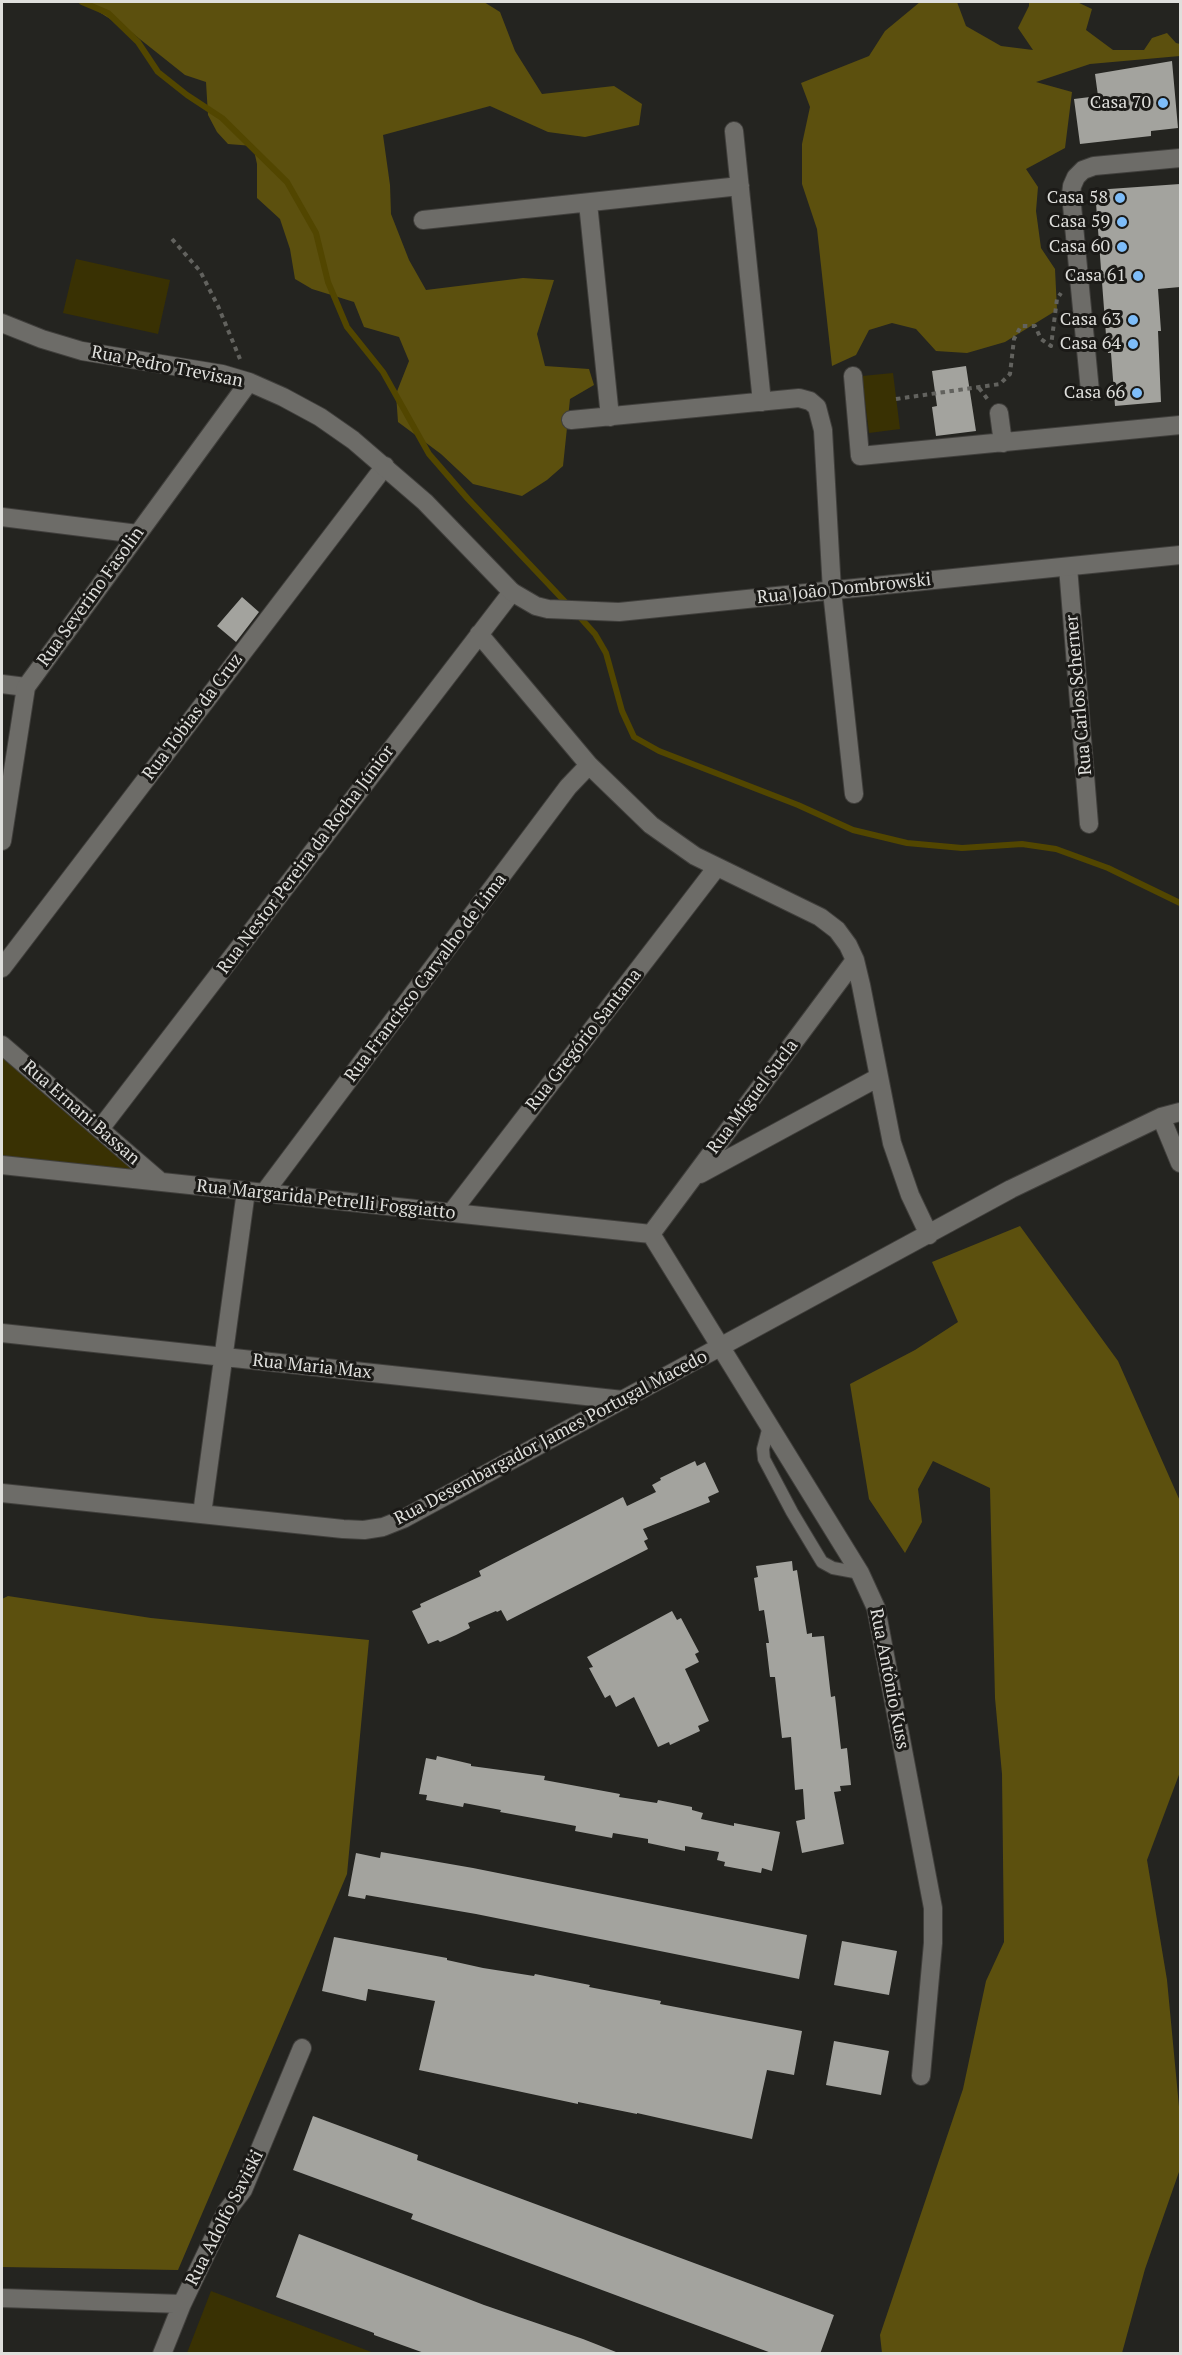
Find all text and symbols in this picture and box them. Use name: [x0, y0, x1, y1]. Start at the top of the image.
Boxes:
place label: Casa 70: [1090, 92, 1151, 114]
marker: Casa 70: [1156, 96, 1170, 110]
place label: Casa 58: [1047, 187, 1108, 209]
marker: Casa 58: [1113, 191, 1127, 205]
place label: Casa 59: [1049, 211, 1110, 233]
marker: Casa 59: [1115, 215, 1129, 229]
place label: Casa 60: [1049, 236, 1110, 258]
marker: Casa 60: [1115, 240, 1129, 254]
place label: Casa 61: [1065, 265, 1126, 287]
marker: Casa 61: [1131, 269, 1145, 283]
place label: Casa 63: [1060, 309, 1121, 331]
marker: Casa 63: [1126, 313, 1140, 327]
place label: Casa 64: [1060, 333, 1121, 355]
marker: Casa 64: [1126, 337, 1140, 351]
street label: Rua Pedro Trevisan: [89, 342, 245, 392]
place label: Casa 66: [1064, 382, 1125, 404]
marker: Casa 66: [1130, 386, 1144, 400]
street label: Rua Severino Fasolin: [33, 523, 149, 671]
street label: Rua João Dombrowski: [756, 569, 932, 609]
street label: Rua Carlos Scherner: [1061, 614, 1097, 776]
street label: Rua Tobias da Cruz: [138, 649, 248, 785]
street label: Rua Nestor Pereira da Rocha Júnior: [213, 741, 399, 979]
street label: Rua Francisco Carvalho de Lima: [340, 869, 512, 1087]
street label: Rua Gregório Santana: [522, 965, 646, 1115]
street label: Rua Miguel Sucla: [703, 1035, 803, 1159]
street label: Rua Ernani Bassan: [18, 1056, 144, 1170]
street label: Rua Margarida Petrelli Foggiatto: [195, 1176, 457, 1224]
street label: Rua Desembargador James Portugal Macedo: [391, 1346, 711, 1530]
street label: Rua Maria Max: [251, 1350, 373, 1384]
street label: Rua Antônio Kuss: [865, 1607, 913, 1751]
street label: Rua Adolfo Saviski: [182, 2147, 268, 2289]

